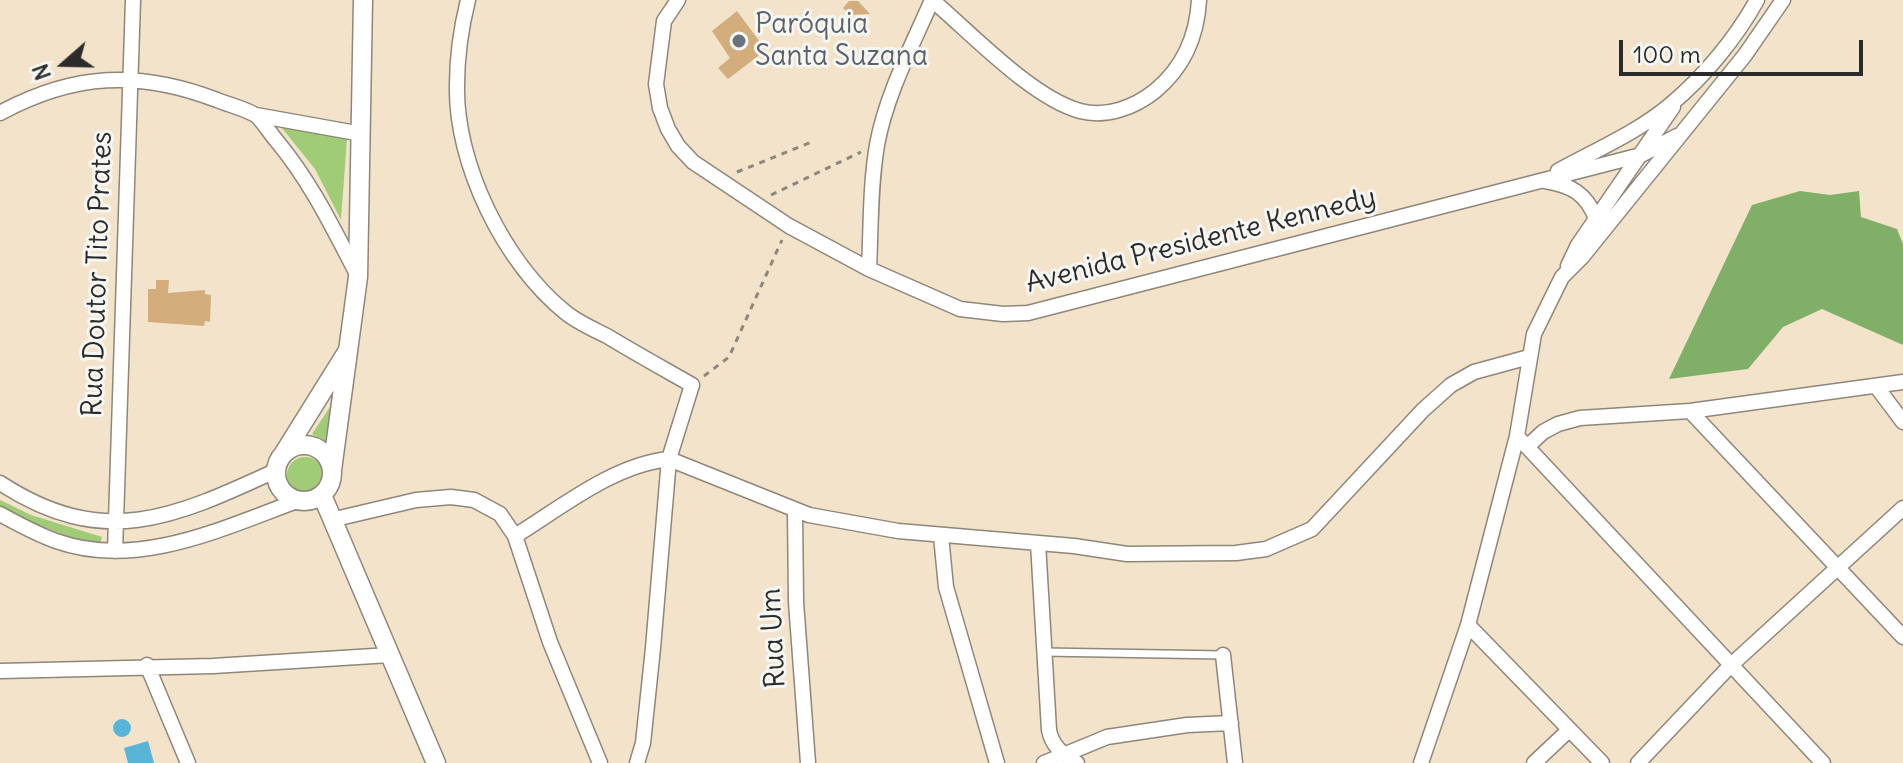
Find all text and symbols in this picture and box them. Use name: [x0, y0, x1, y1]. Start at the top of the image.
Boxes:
place label: Paróquia Santa Suzana: [755, 8, 928, 74]
north arrow: [24, 24, 104, 104]
scale bar: [1623, 24, 1867, 74]
marker: Paróquia Santa Suzana: [730, 32, 748, 50]
text: 100 m: [1633, 39, 1701, 69]
text: N: [26, 60, 57, 84]
street label: Rua Doutor Tito Prates: [76, 131, 120, 417]
street label: Avenida Presidente Kennedy: [1023, 181, 1379, 301]
street label: Rua Um: [755, 587, 793, 689]

